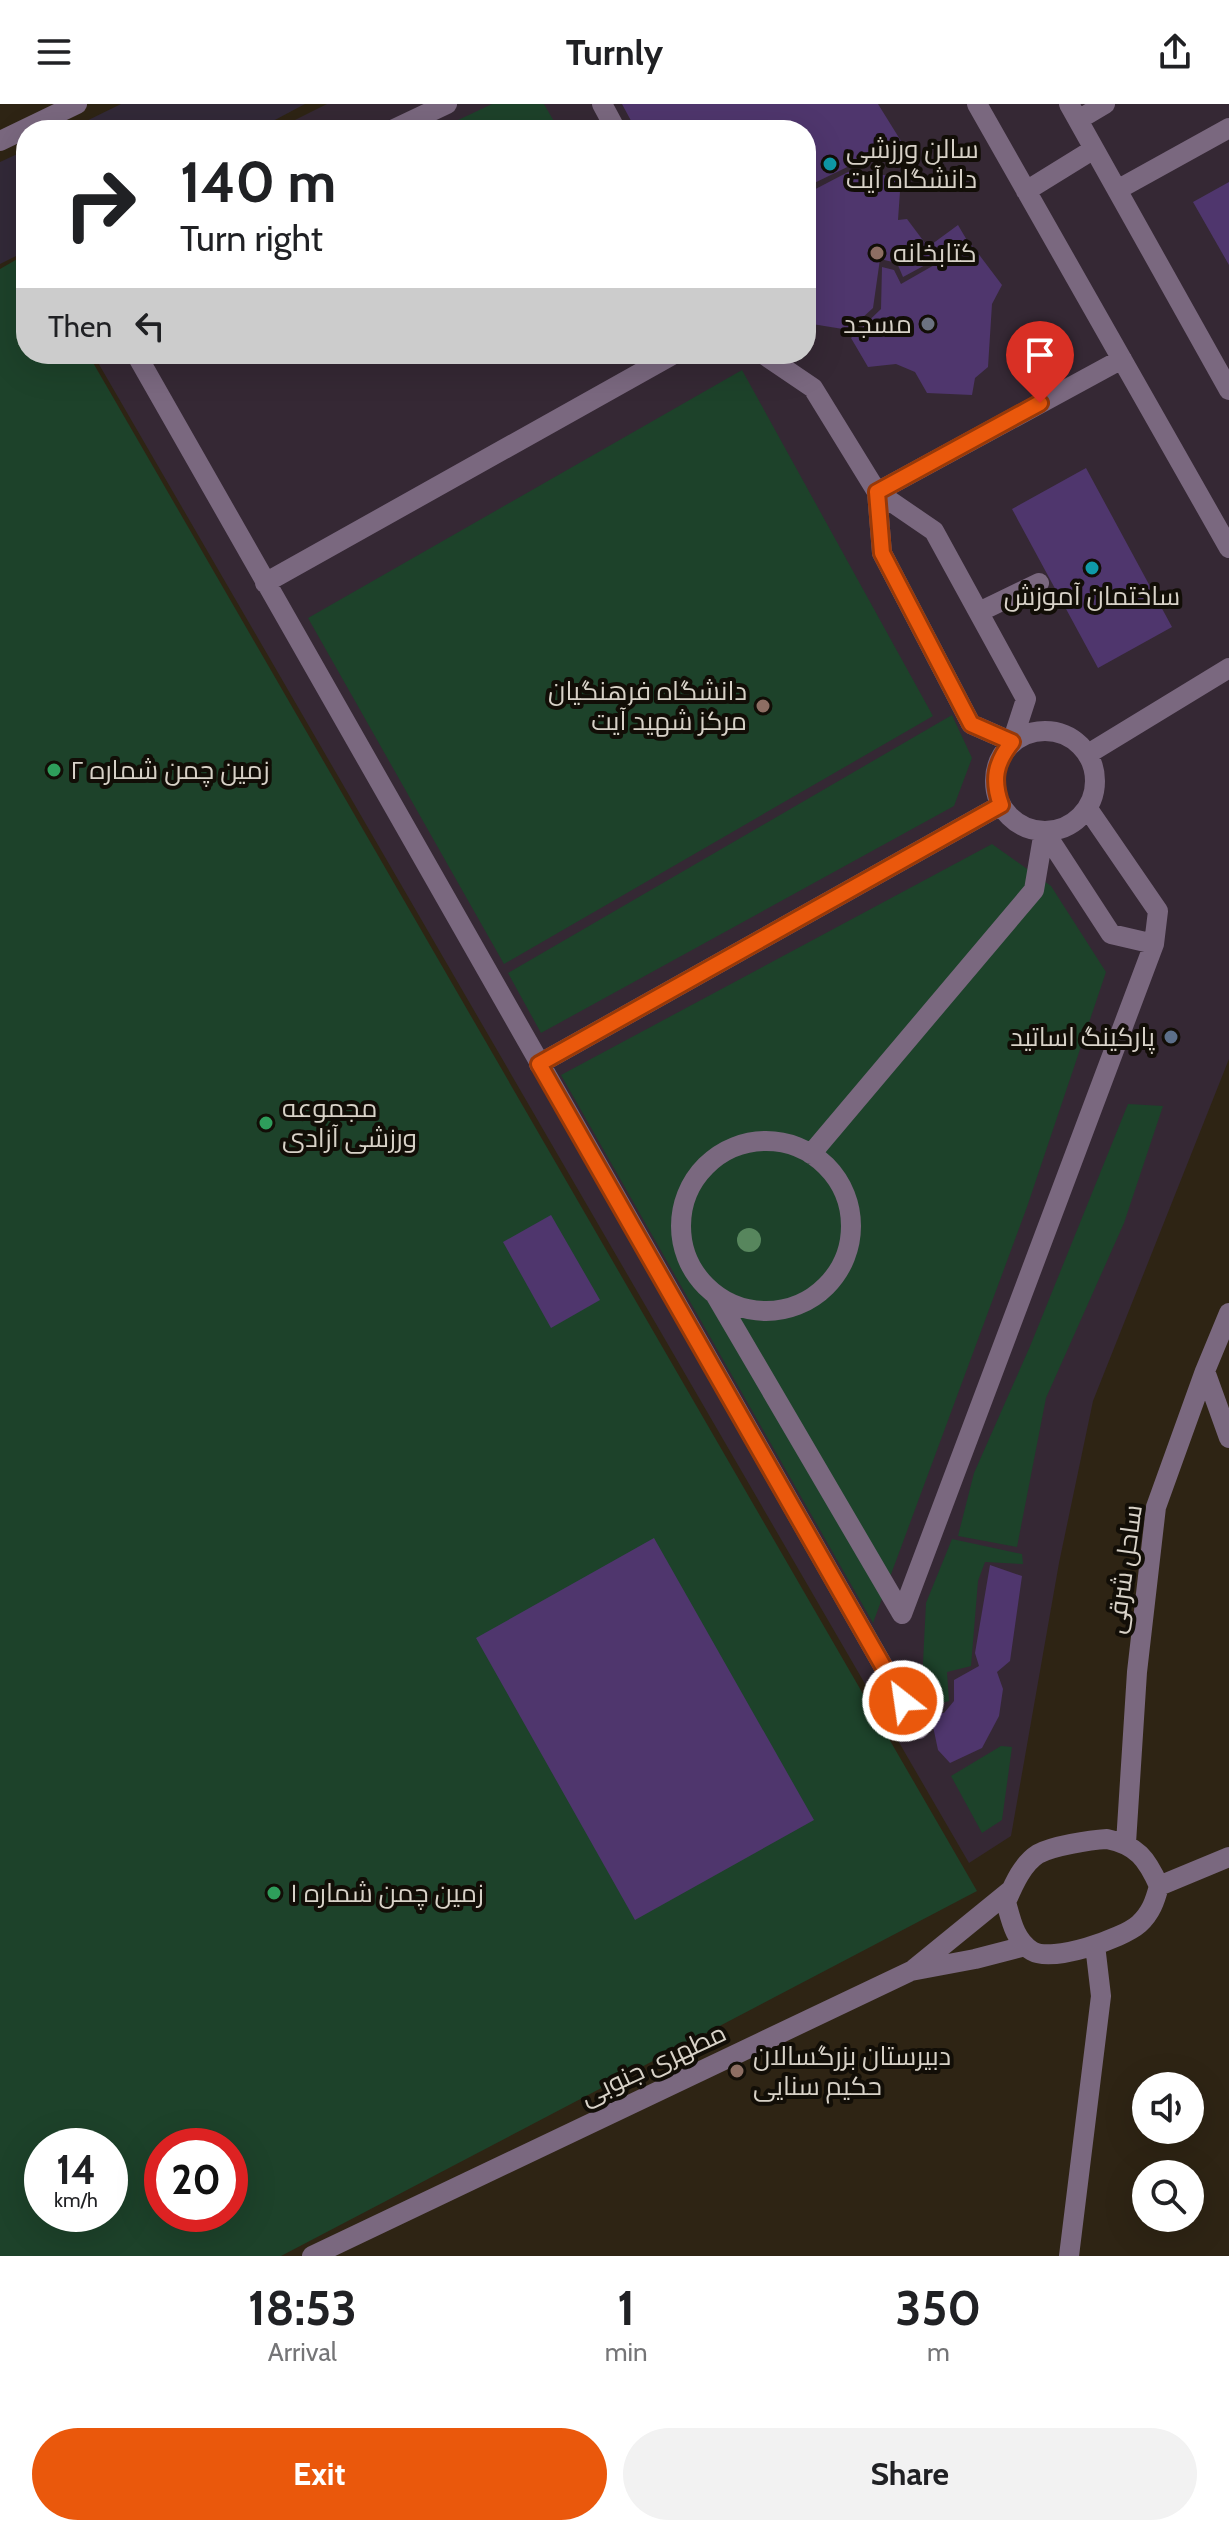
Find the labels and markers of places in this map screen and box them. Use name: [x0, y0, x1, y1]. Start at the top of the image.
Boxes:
place label: سالن ورزشی دانشگاه آیت: [846, 133, 979, 195]
marker: سالن ورزشی دانشگاه آیت: [821, 155, 839, 173]
place label: کتابخانه: [893, 237, 977, 269]
marker: کتابخانه: [868, 244, 886, 262]
place label: مسجد: [843, 308, 912, 340]
marker: مسجد: [919, 315, 937, 333]
pin: [1006, 321, 1074, 403]
marker: ساختمان آموزش: [1083, 559, 1101, 577]
place label: ساختمان آموزش: [1004, 580, 1180, 612]
place label: دانشگاه فرهنگیان مرکز شهید آیت: [548, 675, 747, 737]
marker: دانشگاه فرهنگیان مرکز شهید آیت: [754, 697, 772, 715]
place label: زمین چمن شماره ۲: [70, 754, 270, 787]
marker: زمین چمن شماره ۲: [45, 761, 63, 779]
place label: پارکینگ اساتید: [1010, 1021, 1155, 1054]
marker: پارکینگ اساتید: [1162, 1028, 1180, 1046]
place label: مجموعه ورزشی آزادی: [282, 1092, 417, 1154]
marker: مجموعه ورزشی آزادی: [257, 1114, 275, 1132]
place label: زمین چمن شماره ۱: [290, 1877, 484, 1910]
marker: زمین چمن شماره ۱: [265, 1884, 283, 1902]
place label: دبیرستان بزرگسالان حکیم سنایی: [753, 2040, 951, 2104]
marker: دبیرستان بزرگسالان حکیم سنایی: [728, 2062, 746, 2080]

